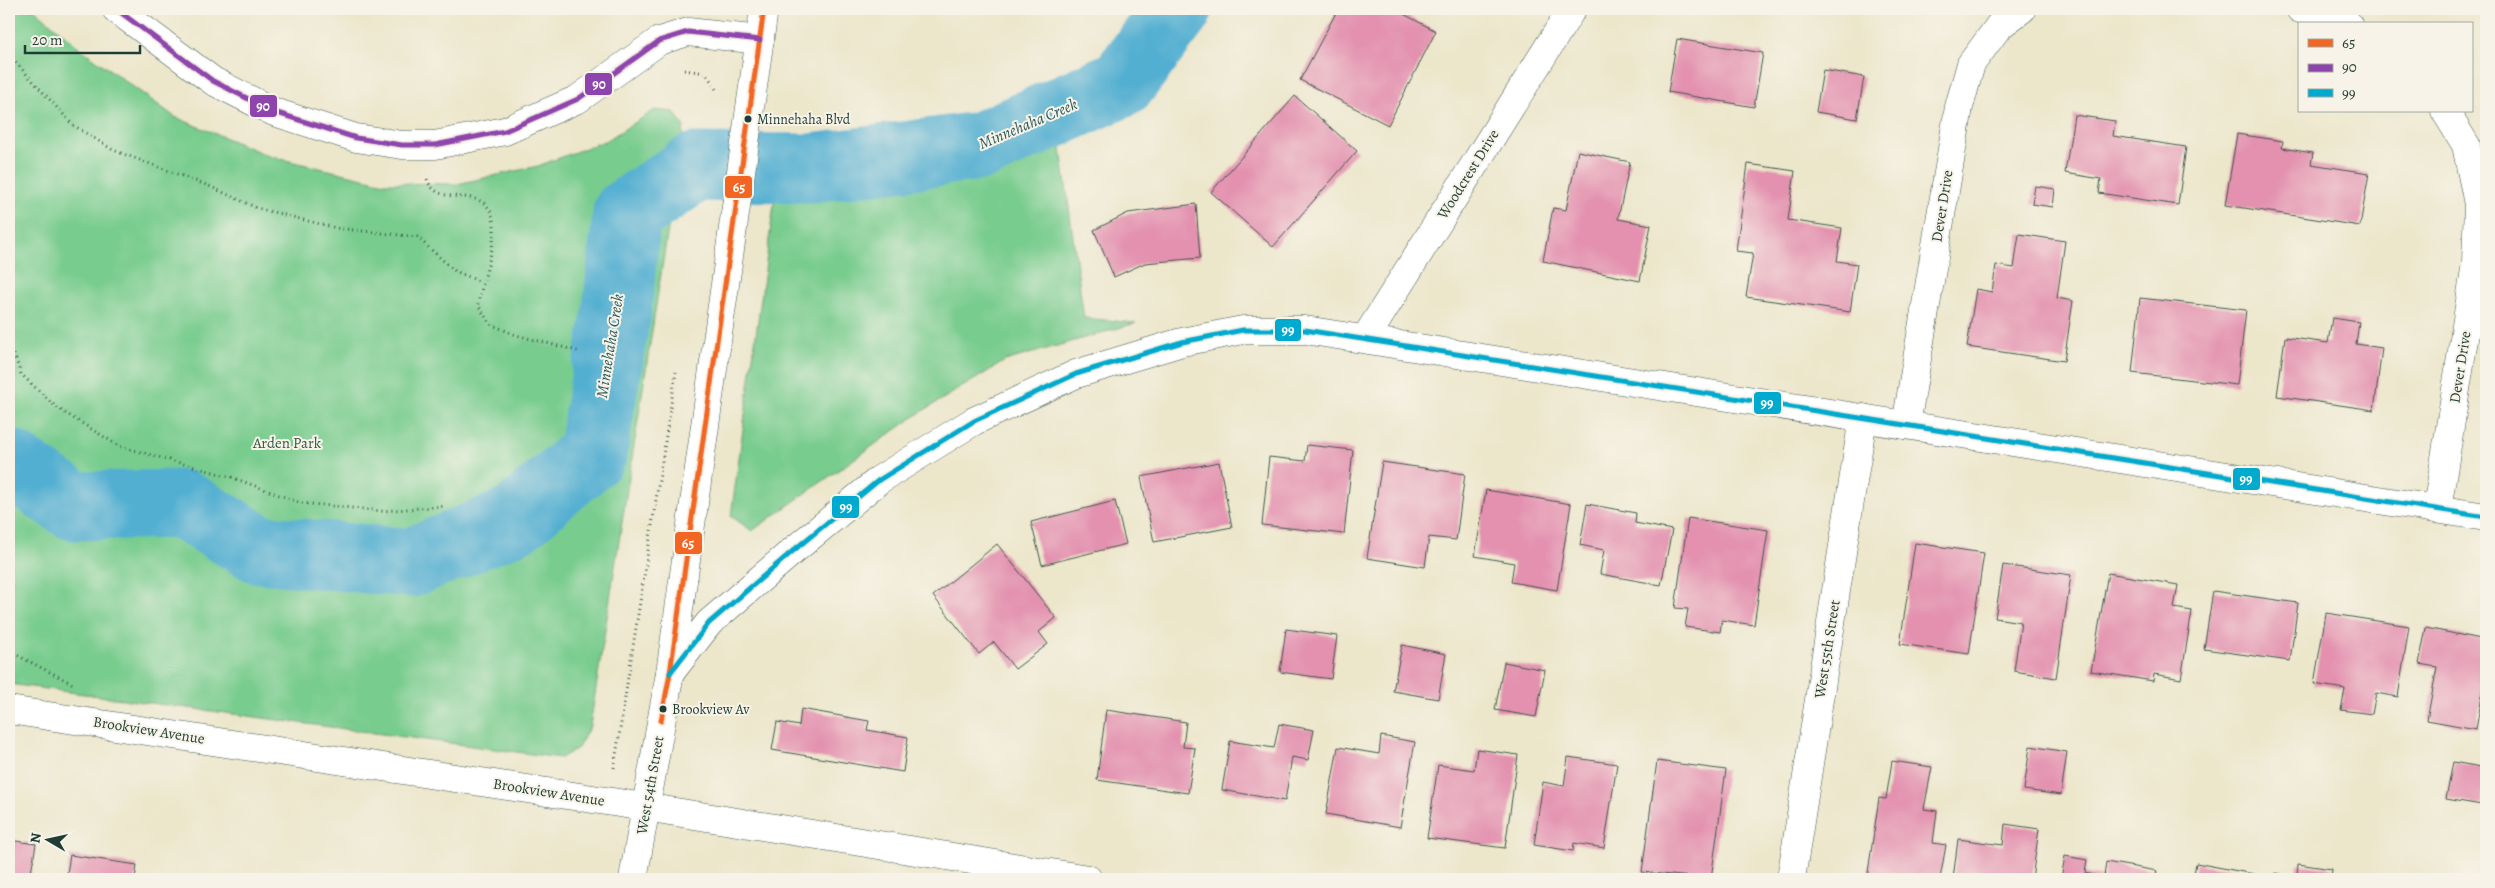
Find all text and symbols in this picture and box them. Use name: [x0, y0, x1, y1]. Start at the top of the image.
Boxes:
scale bar: [25, 22, 140, 54]
legend: [2298, 22, 2472, 112]
text: 20 m: [32, 30, 63, 50]
text: 65: [2342, 33, 2355, 53]
text: 90: [2342, 57, 2357, 77]
line badge: 90: [584, 72, 613, 96]
text: 90: [592, 75, 606, 94]
text: 99: [2342, 83, 2356, 103]
water label: Minnehaha Creek: [975, 93, 1081, 155]
line badge: 90: [249, 94, 278, 118]
text: 90: [256, 97, 270, 116]
place label: Minnehaha Blvd: [757, 110, 851, 129]
marker: Minnehaha Blvd: [743, 114, 753, 124]
street label: Woodcrest Drive: [1432, 125, 1504, 223]
street label: Dever Drive: [1926, 168, 1958, 244]
line badge: 65: [724, 175, 753, 199]
text: 65: [733, 178, 745, 197]
water label: Minnehaha Creek: [591, 292, 629, 400]
line badge: 99: [1274, 318, 1302, 342]
text: 99: [1282, 321, 1295, 340]
street label: Dever Drive: [2444, 329, 2476, 405]
line badge: 99: [1753, 391, 1782, 415]
text: 99: [1761, 394, 1774, 413]
park label: Arden Park: [252, 433, 322, 453]
line badge: 99: [2232, 467, 2261, 491]
text: 99: [2240, 470, 2253, 489]
line badge: 99: [831, 495, 860, 519]
text: 99: [840, 498, 853, 517]
line badge: 65: [674, 531, 703, 555]
text: 65: [682, 534, 694, 553]
street label: West 55th Street: [1809, 598, 1845, 701]
place label: Brookview Av: [672, 700, 750, 719]
marker: Brookview Av: [658, 704, 668, 714]
street label: Brookview Avenue: [92, 711, 206, 749]
street label: West 54th Street: [631, 734, 669, 837]
street label: Brookview Avenue: [492, 773, 606, 811]
north arrow: [22, 816, 72, 866]
text: N: [25, 832, 46, 845]

